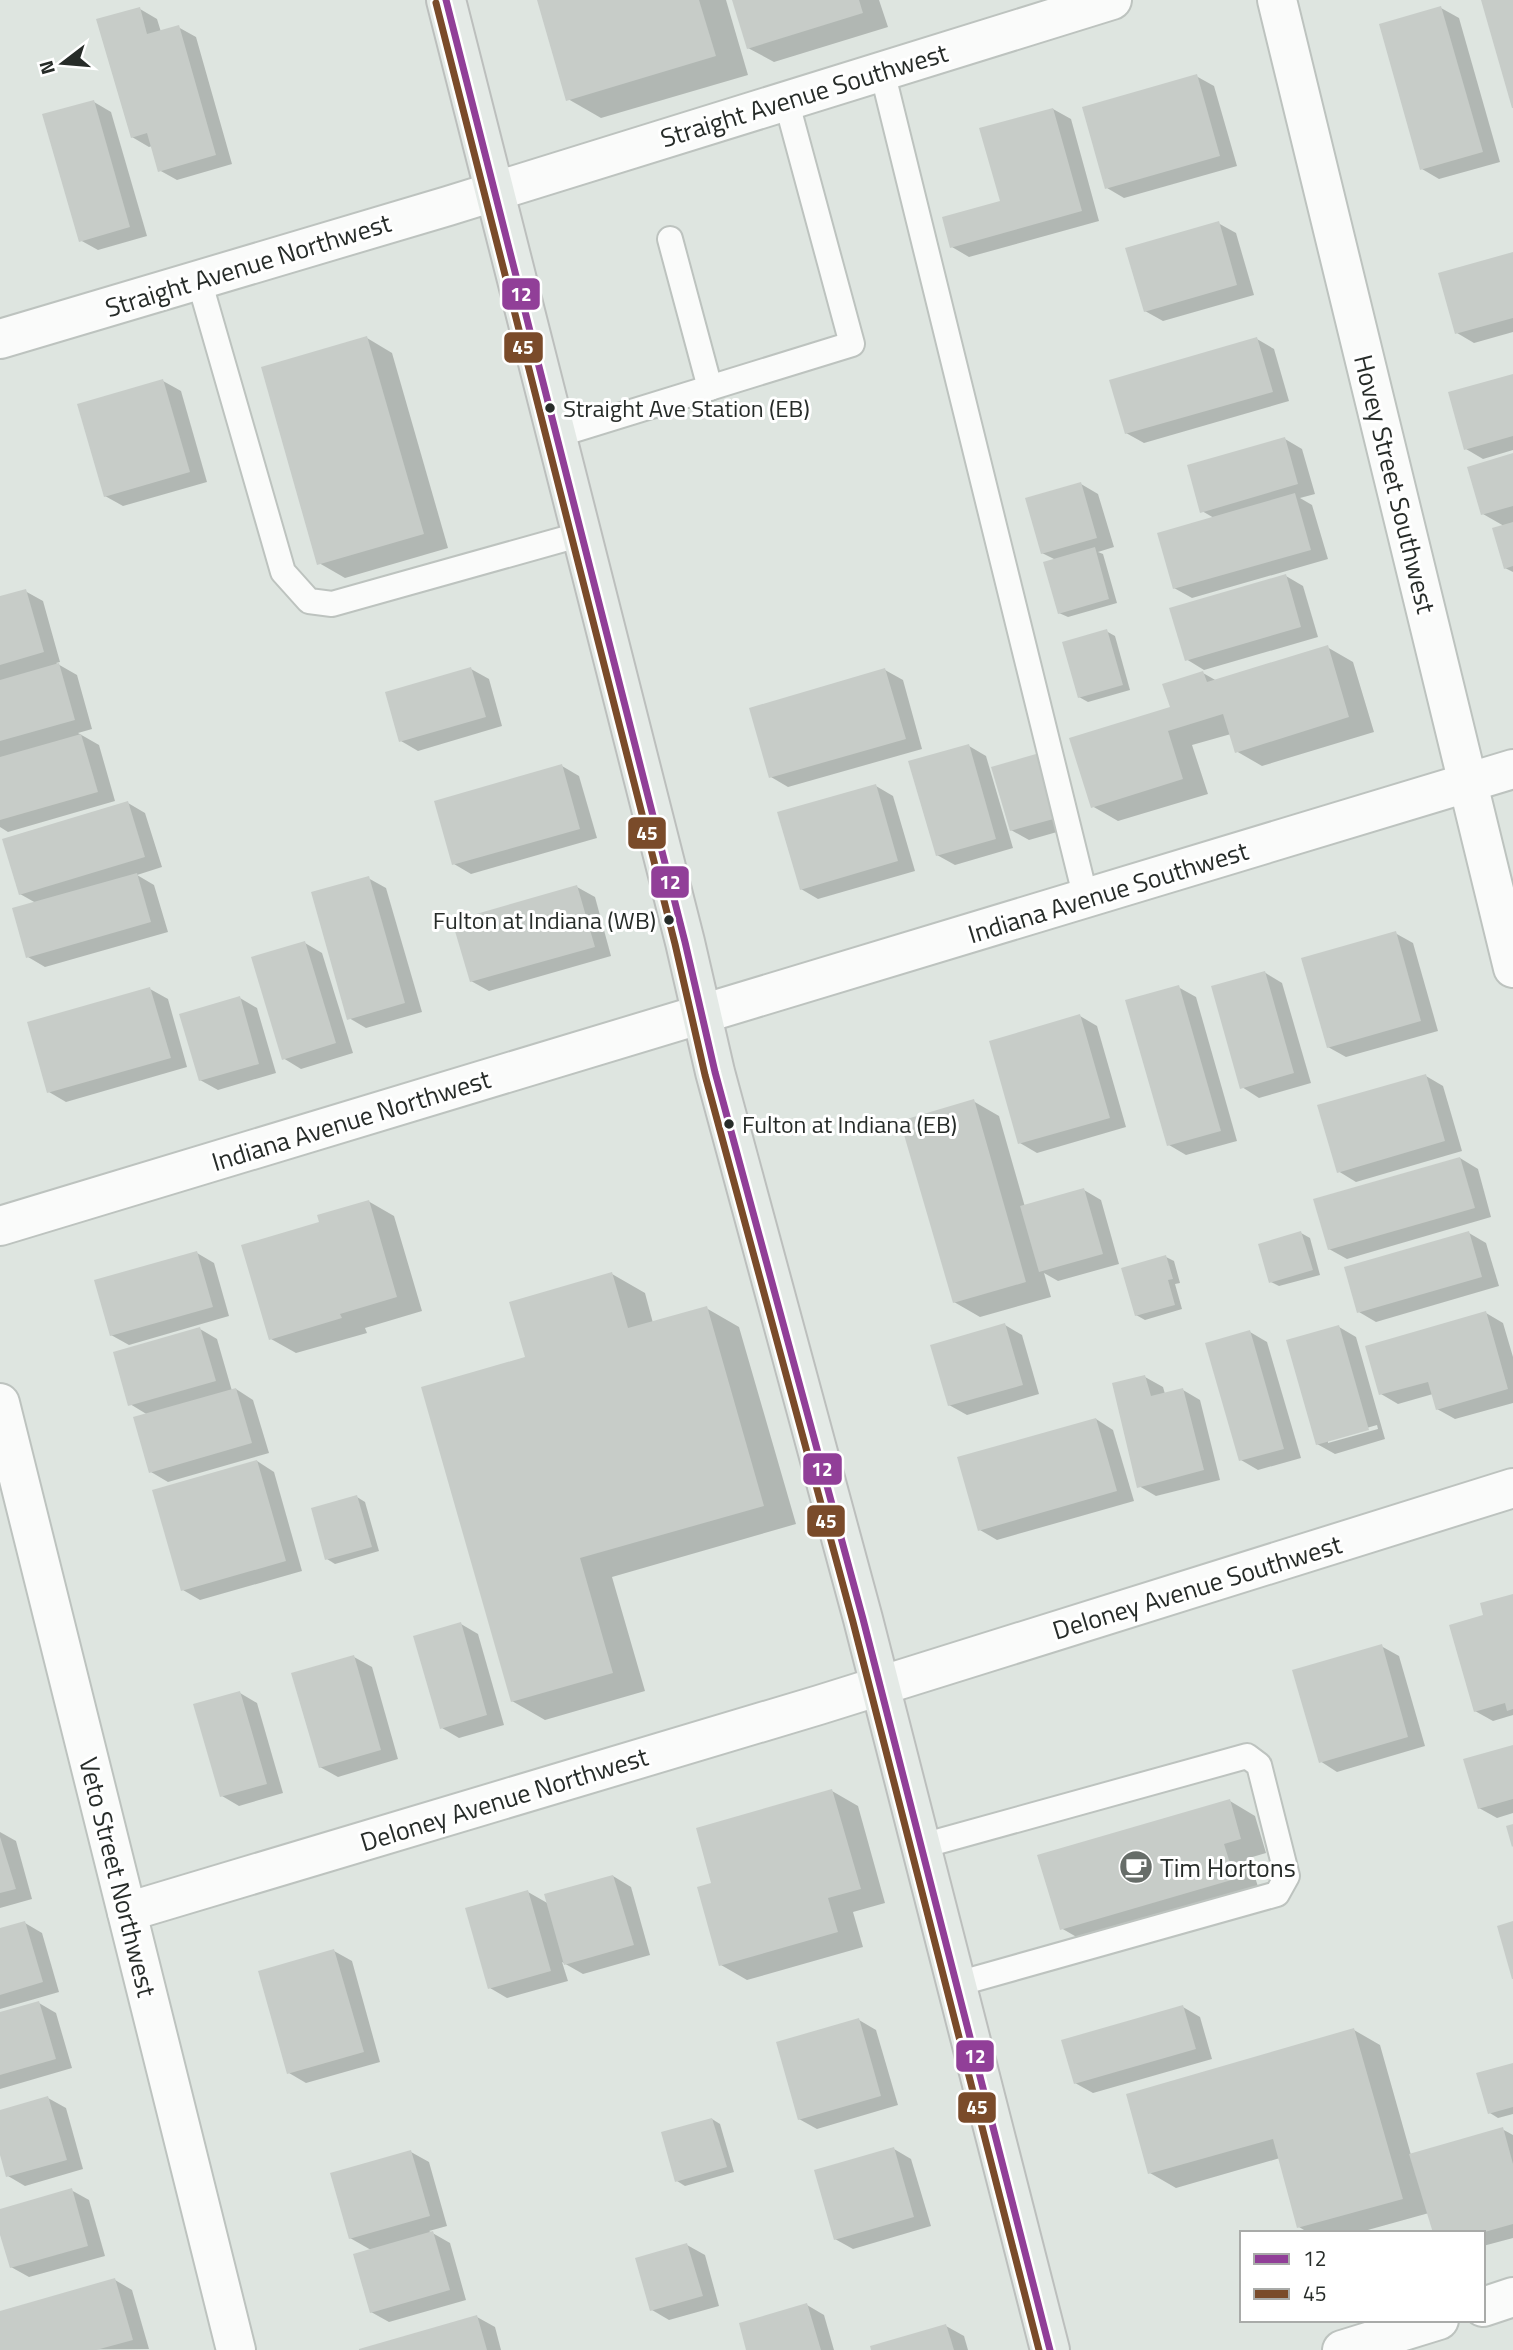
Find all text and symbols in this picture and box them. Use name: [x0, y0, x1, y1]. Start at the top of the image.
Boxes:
north arrow: [28, 28, 98, 98]
street label: Straight Avenue Southwest: [656, 33, 952, 157]
text: N: [30, 57, 62, 78]
street label: Straight Avenue Northwest: [100, 203, 396, 327]
line badge: 12: [501, 277, 541, 311]
text: 12: [510, 279, 532, 308]
line badge: 45: [503, 331, 544, 364]
text: 45: [512, 332, 534, 361]
street label: Hovey Street Southwest: [1344, 350, 1446, 618]
place label: Straight Ave Station (EB): [563, 390, 810, 426]
marker: Straight Ave Station (EB): [543, 401, 557, 415]
line badge: 45: [627, 816, 667, 850]
text: 45: [636, 818, 658, 847]
street label: Indiana Avenue Southwest: [963, 831, 1253, 953]
line badge: 12: [650, 865, 690, 899]
text: 12: [659, 867, 681, 896]
place label: Fulton at Indiana (WB): [433, 902, 656, 938]
marker: Fulton at Indiana (WB): [662, 913, 676, 927]
street label: Indiana Avenue Northwest: [207, 1059, 495, 1181]
place label: Fulton at Indiana (EB): [742, 1106, 957, 1142]
marker: Fulton at Indiana (EB): [722, 1117, 736, 1131]
line badge: 12: [802, 1452, 843, 1486]
text: 12: [811, 1454, 833, 1483]
line badge: 45: [806, 1504, 846, 1538]
text: 45: [815, 1506, 837, 1535]
street label: Deloney Avenue Southwest: [1048, 1524, 1346, 1650]
street label: Deloney Avenue Northwest: [355, 1737, 653, 1861]
street label: Veto Street Northwest: [69, 1753, 167, 2001]
cafe icon: Tim Hortons: [1117, 1848, 1155, 1886]
place label: Tim Hortons: [1160, 1848, 1296, 1887]
line badge: 12: [955, 2039, 995, 2073]
text: 12: [964, 2041, 986, 2070]
line badge: 45: [957, 2091, 997, 2124]
text: 45: [966, 2092, 988, 2121]
legend: [1240, 2231, 1485, 2322]
text: 12: [1303, 2242, 1327, 2274]
text: 45: [1303, 2277, 1327, 2309]

